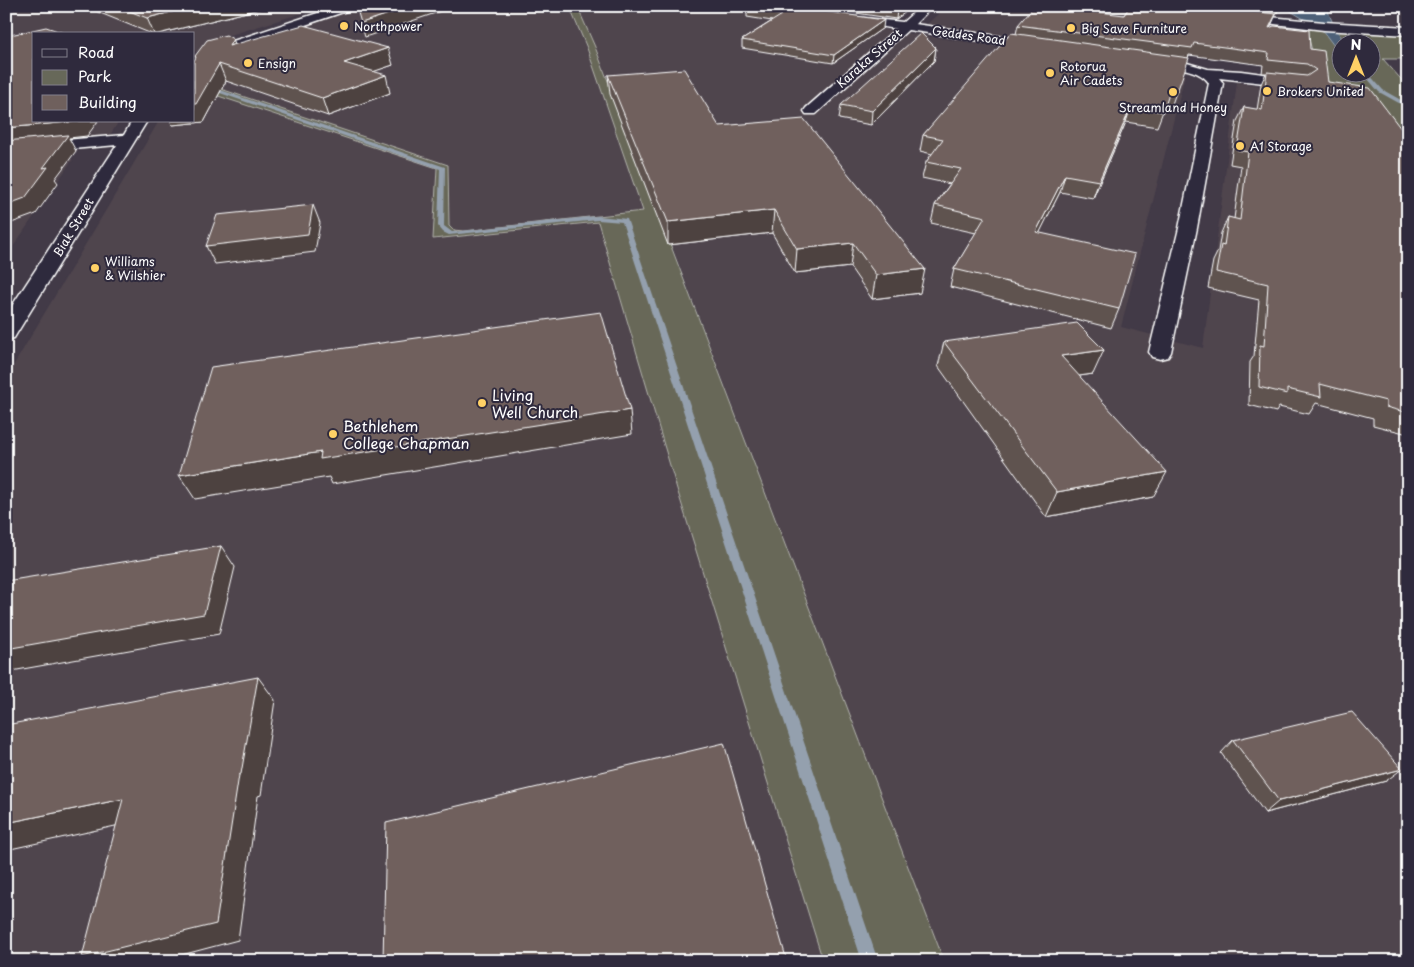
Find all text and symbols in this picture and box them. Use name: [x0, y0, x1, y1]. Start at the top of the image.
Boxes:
place label: Northpower: [354, 17, 423, 35]
place label: Big Save Furniture: [1081, 19, 1188, 37]
marker: Northpower: [338, 20, 350, 32]
street label: Geddes Road: [931, 21, 1007, 49]
marker: Big Save Furniture: [1065, 22, 1077, 34]
street label: Karaka Street: [832, 24, 906, 92]
legend: [32, 32, 195, 122]
north arrow: [1332, 32, 1382, 82]
text: N: [1350, 34, 1362, 55]
text: Road: [78, 40, 114, 63]
place label: Ensign: [258, 54, 296, 72]
marker: Ensign: [242, 57, 254, 69]
place label: Rotorua Air Cadets: [1060, 57, 1123, 89]
text: Park: [78, 64, 112, 87]
marker: Rotorua Air Cadets: [1044, 67, 1056, 79]
place label: Brokers United: [1277, 82, 1364, 100]
marker: Brokers United: [1261, 85, 1273, 97]
marker: Streamland Honey: [1167, 86, 1179, 98]
text: Building: [78, 90, 137, 113]
place label: Streamland Honey: [1119, 98, 1227, 116]
place label: A1 Storage: [1250, 137, 1312, 155]
marker: A1 Storage: [1234, 140, 1246, 152]
street label: Biak Street: [48, 194, 98, 260]
place label: Williams & Wilshier: [105, 252, 165, 284]
marker: Williams & Wilshier: [89, 262, 101, 274]
place label: Living Well Church: [492, 383, 578, 423]
marker: Living Well Church: [476, 397, 488, 409]
place label: Bethlehem College Chapman: [343, 414, 470, 454]
marker: Bethlehem College Chapman: [327, 428, 339, 440]

